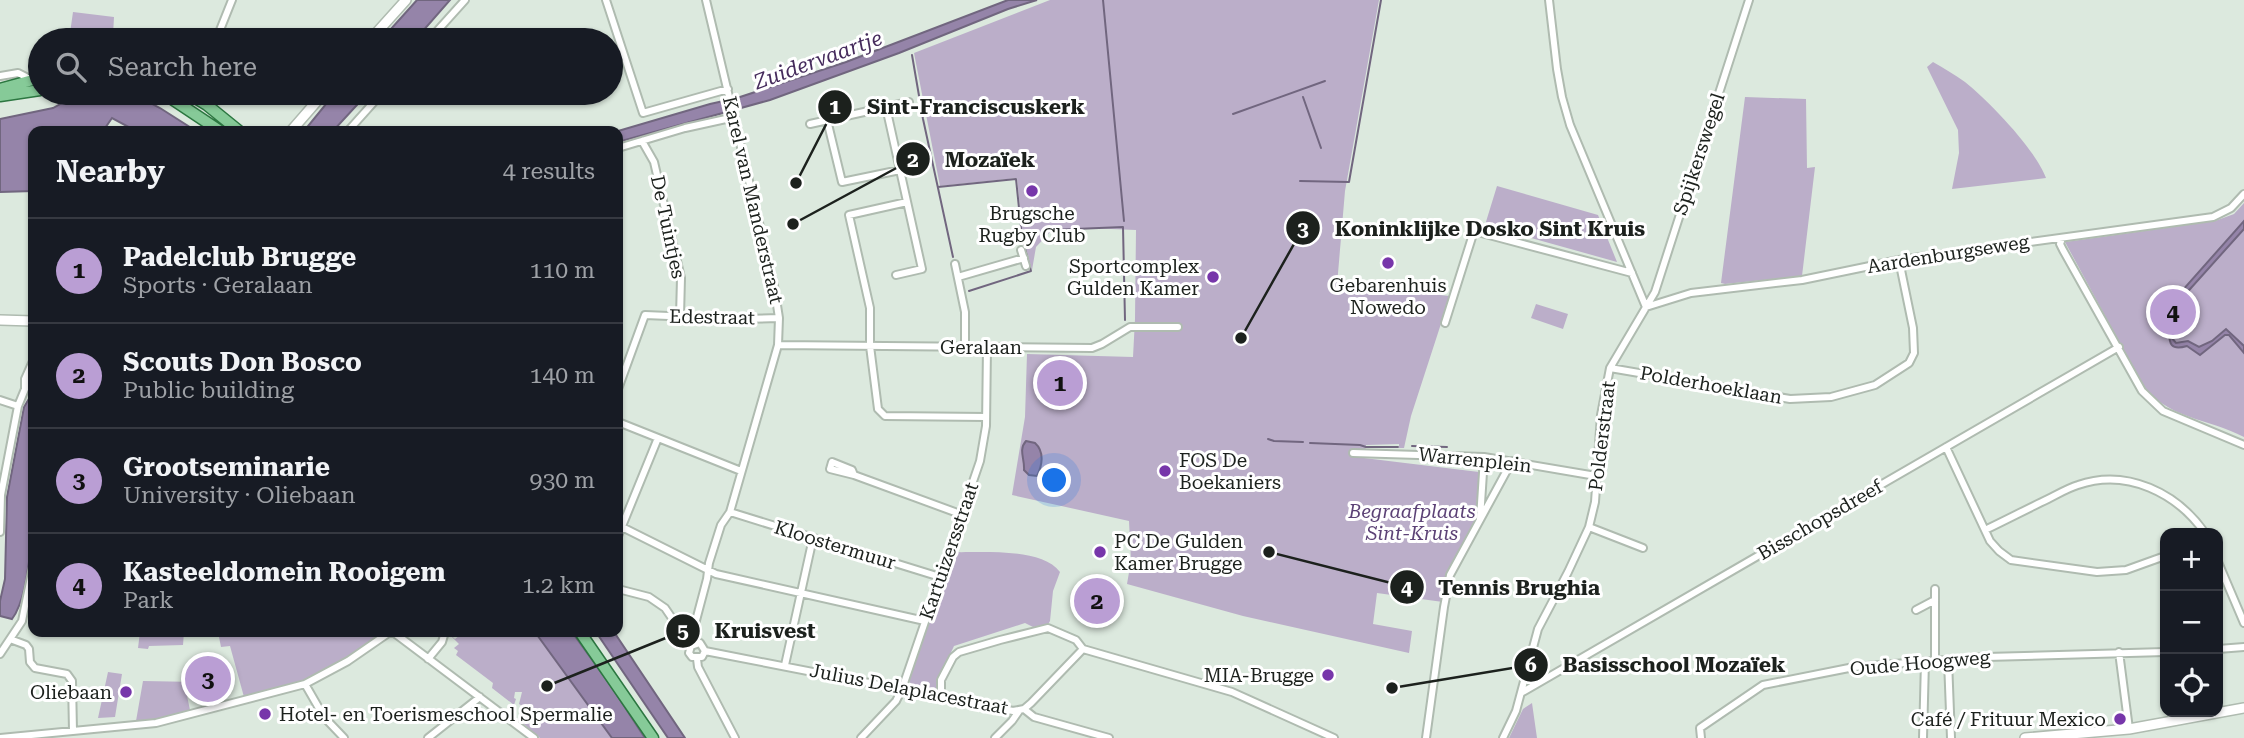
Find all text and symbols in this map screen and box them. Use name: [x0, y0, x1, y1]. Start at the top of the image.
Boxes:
water label: Zuidervaartje: [750, 26, 885, 95]
search box: [28, 28, 623, 105]
icon: search: [52, 48, 90, 86]
text: Search here: [108, 52, 257, 82]
callout: Sint-Franciscuskerk: [818, 86, 1099, 128]
street label: Spijkerswegel: [1668, 90, 1730, 218]
street label: Karel van Manderstraat: [718, 94, 788, 306]
text: 1: [829, 95, 841, 119]
text: Sint-Franciscuskerk: [867, 95, 1085, 119]
callout: Mozaïek: [896, 138, 1049, 180]
text: 2: [907, 148, 919, 172]
text: Mozaïek: [945, 148, 1036, 172]
text: Nearby: [56, 154, 165, 189]
text: 4 results: [503, 158, 595, 185]
street label: De Tuintjes: [646, 173, 690, 281]
marker: Brugsche Rugby Club: [1024, 183, 1040, 199]
place label: Brugsche Rugby Club: [979, 202, 1086, 247]
callout: Koninklijke Dosko Sint Kruis: [1286, 207, 1659, 249]
text: 3: [1297, 217, 1309, 241]
text: Koninklijke Dosko Sint Kruis: [1335, 217, 1645, 241]
street label: Aardenburgseweg: [1865, 230, 2031, 278]
text: Padelclub Brugge: [123, 242, 356, 272]
place label: Sportcomplex Gulden Kamer: [1067, 255, 1199, 300]
marker: Gebarenhuis Nowedo: [1380, 255, 1396, 271]
text: 1: [73, 257, 85, 284]
text: 110 m: [530, 257, 595, 284]
marker: Sportcomplex Gulden Kamer: [1205, 269, 1221, 285]
text: Sports · Geralaan: [123, 272, 313, 299]
place label: Gebarenhuis Nowedo: [1330, 274, 1446, 319]
pin: 4: [2150, 286, 2196, 338]
street label: Edestraat: [669, 305, 755, 329]
street label: Geralaan: [940, 336, 1022, 359]
text: Scouts Don Bosco: [123, 347, 362, 377]
pin: 1: [1037, 357, 1083, 409]
street label: Polderhoeklaan: [1638, 361, 1784, 409]
text: 2: [73, 362, 85, 389]
text: 140 m: [530, 362, 595, 389]
text: Public building: [123, 377, 294, 404]
street label: Polderstraat: [1584, 380, 1620, 492]
street label: Warrenplein: [1417, 443, 1533, 477]
place label: FOS De Boekaniers: [1179, 449, 1281, 494]
text: Grootseminarie: [123, 452, 330, 482]
your location: [1037, 463, 1071, 497]
marker: FOS De Boekaniers: [1157, 463, 1173, 479]
text: 3: [73, 467, 85, 494]
text: 930 m: [530, 467, 595, 494]
street label: Bisschopsdreef: [1753, 475, 1887, 565]
street label: Kartuizersstraat: [915, 479, 983, 623]
text: University · Oliebaan: [123, 482, 355, 509]
park label: Begraafplaats Sint-Kruis: [1347, 500, 1476, 545]
street label: Kloostermuur: [771, 516, 899, 574]
map controls: [2160, 528, 2223, 717]
button: +: [2160, 528, 2223, 591]
place label: PC De Gulden Kamer Brugge: [1114, 530, 1243, 575]
marker: PC De Gulden Kamer Brugge: [1092, 544, 1108, 560]
text: Kasteeldomein Rooigem: [123, 557, 446, 587]
callout: Tennis Brughia: [1389, 566, 1614, 608]
text: 4: [73, 572, 85, 599]
text: 1.2 km: [522, 572, 595, 599]
pin: 2: [1074, 575, 1120, 627]
text: 4: [1401, 576, 1413, 600]
text: Tennis Brughia: [1438, 576, 1601, 600]
text: Park: [123, 587, 174, 614]
button: −: [2160, 591, 2223, 654]
callout: Kruisvest: [666, 610, 830, 652]
text: 5: [677, 619, 689, 643]
text: Kruisvest: [714, 619, 816, 643]
callout: Basisschool Mozaïek: [1514, 644, 1800, 686]
street label: Oude Hoogweg: [1849, 645, 1991, 681]
pin: 3: [185, 653, 231, 705]
text: 6: [1525, 653, 1537, 677]
text: Basisschool Mozaïek: [1563, 653, 1786, 677]
button: locate: [2160, 654, 2223, 717]
street label: Julius Delaplacestraat: [808, 658, 1010, 720]
place label: MIA-Brugge: [1204, 664, 1314, 687]
marker: MIA-Brugge: [1320, 667, 1336, 683]
place label: Oliebaan: [30, 681, 112, 704]
marker: Oliebaan: [118, 684, 134, 700]
place label: Hotel- en Toerismeschool Spermalie: [279, 703, 613, 726]
marker: Hotel- en Toerismeschool Spermalie: [257, 706, 273, 722]
place label: Café / Frituur Mexico: [1911, 708, 2106, 731]
marker: Café / Frituur Mexico: [2112, 711, 2128, 727]

